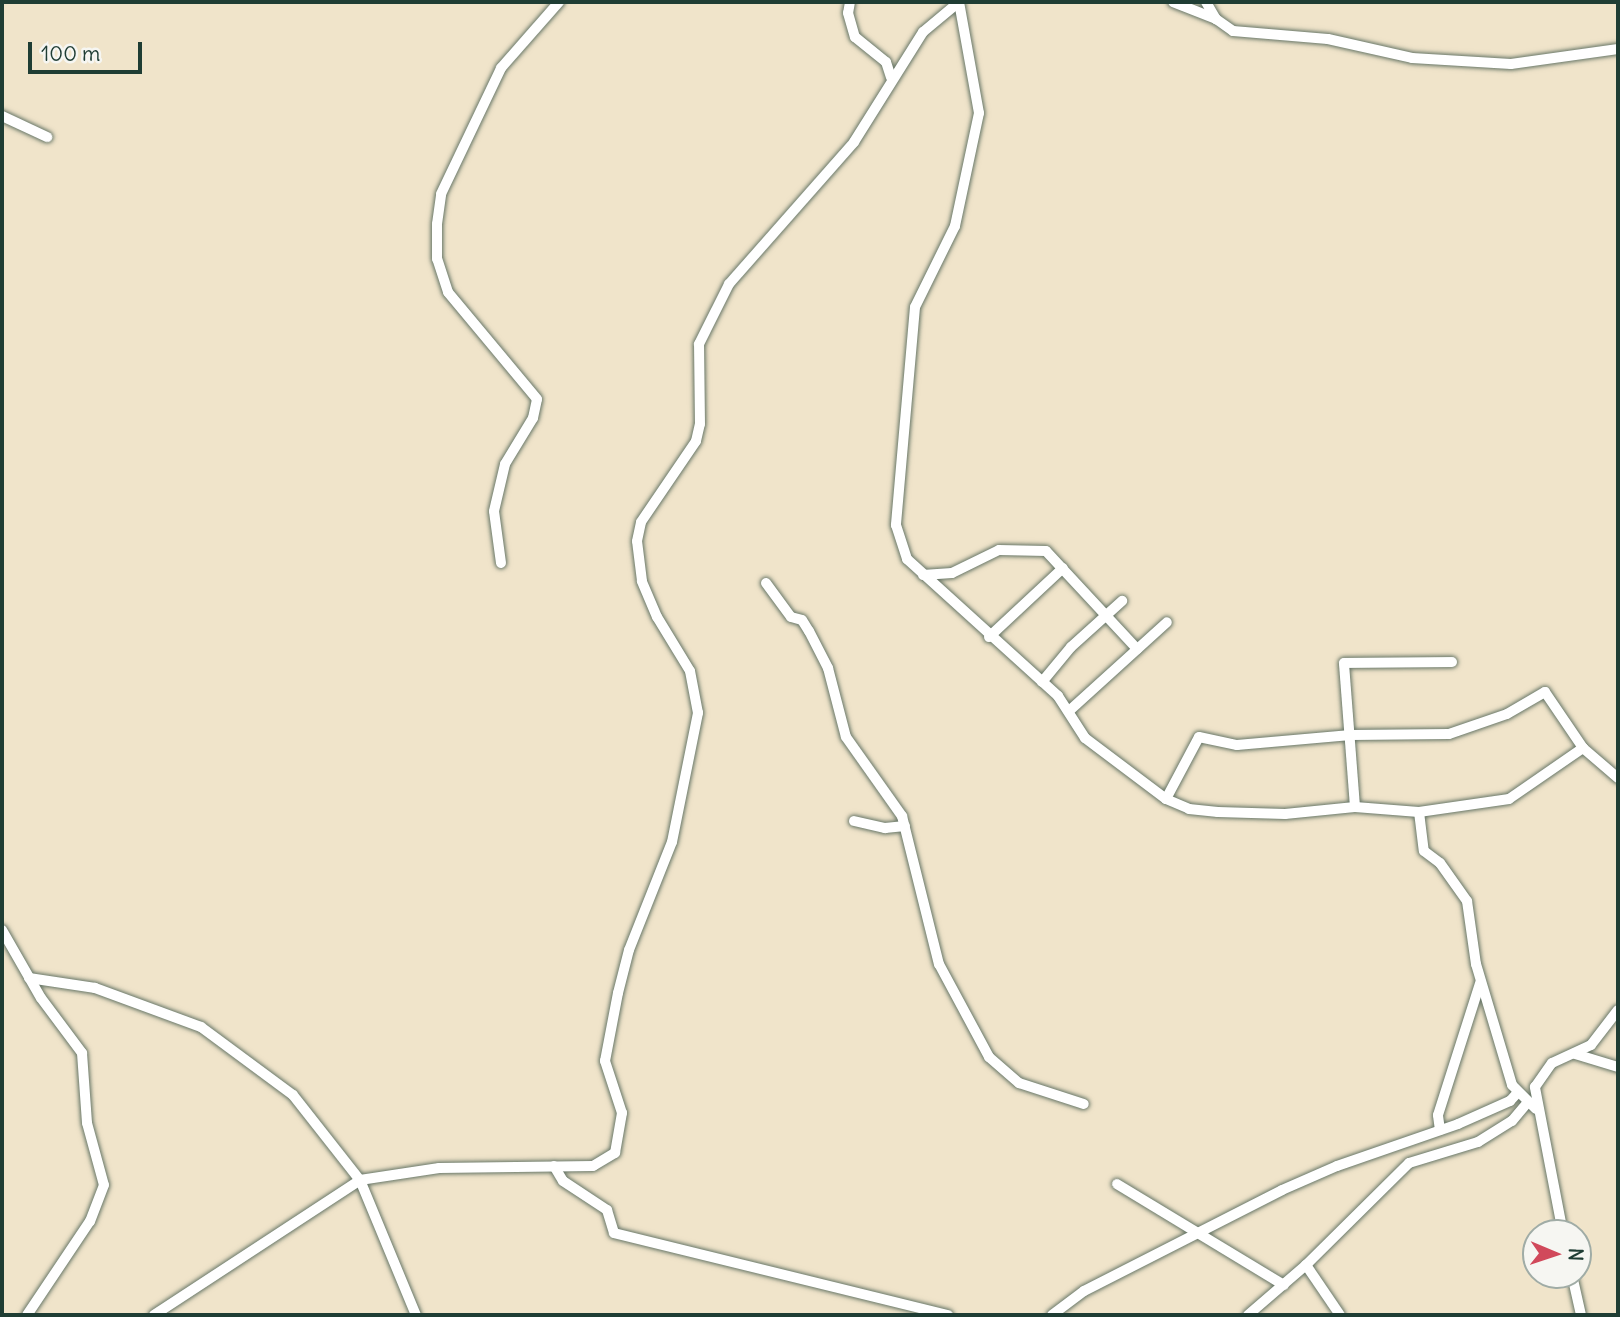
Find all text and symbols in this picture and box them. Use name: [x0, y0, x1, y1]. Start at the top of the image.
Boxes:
scale bar: [32, 28, 145, 72]
text: 100 m: [41, 40, 100, 67]
north arrow: [1522, 1219, 1592, 1289]
text: N: [1564, 1248, 1588, 1262]

